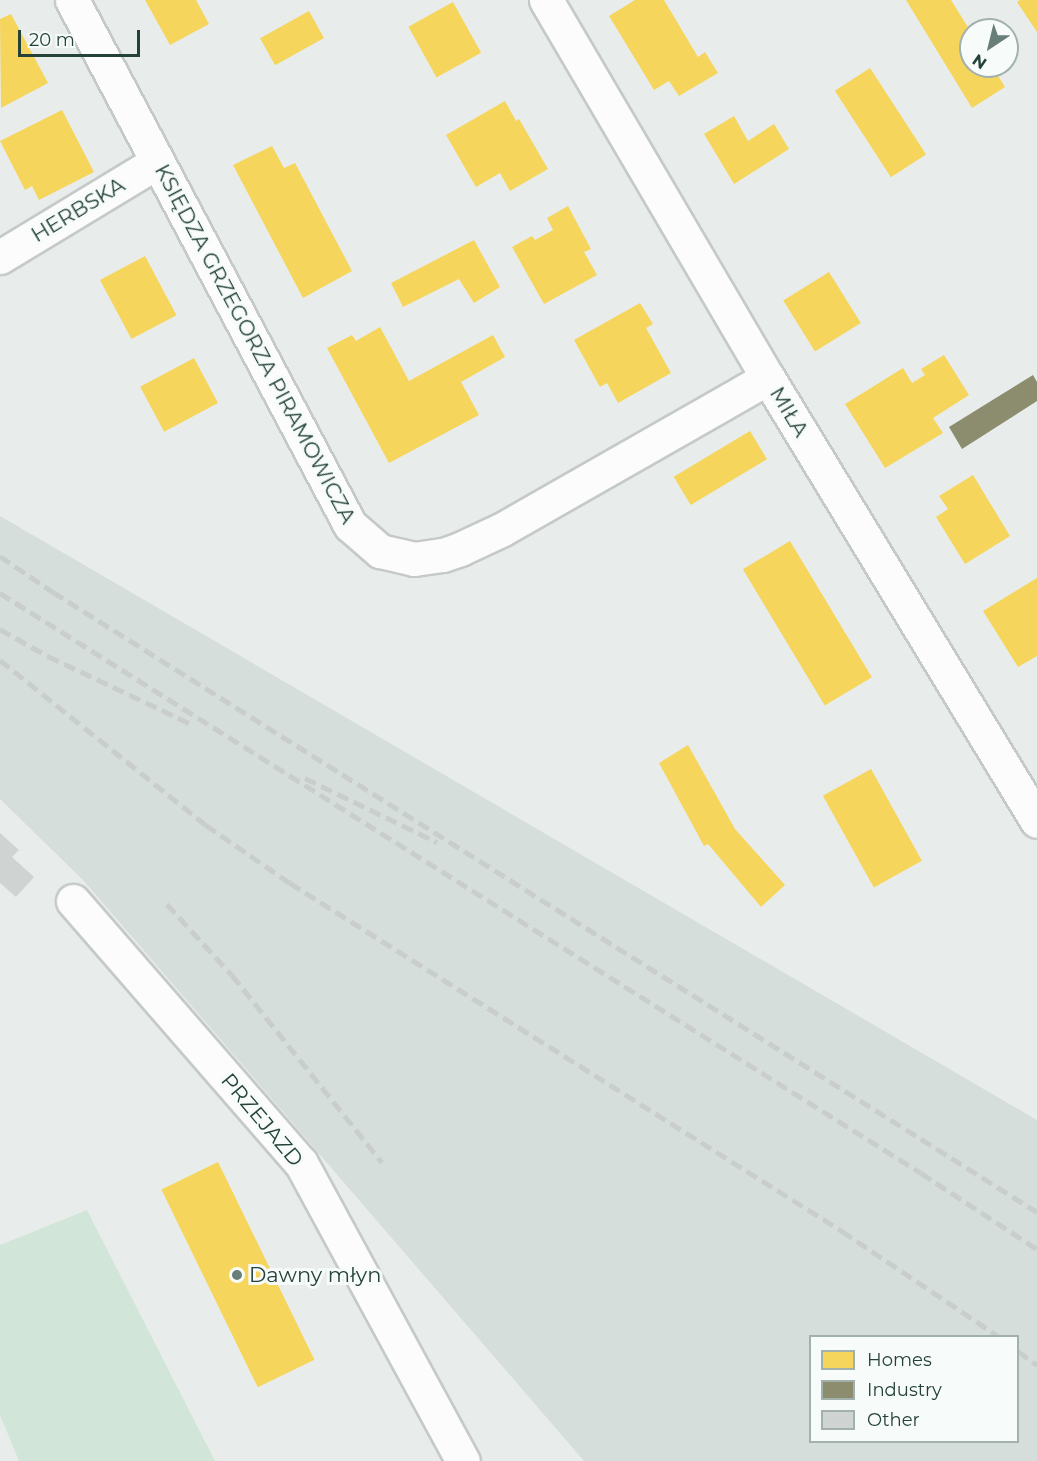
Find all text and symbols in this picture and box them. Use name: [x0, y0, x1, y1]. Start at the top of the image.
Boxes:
scale bar: [21, 18, 142, 56]
north arrow: [959, 18, 1019, 78]
text: 20 m: [29, 29, 75, 51]
text: N: [969, 50, 990, 73]
street label: KSIĘDZA GRZEGORZA PIRAMOWICZA: [149, 160, 361, 528]
street label: HERBSKA: [27, 172, 129, 248]
street label: MIŁA: [764, 382, 814, 442]
street label: PRZEJAZD: [216, 1068, 308, 1172]
place label: Dawny młyn: [249, 1262, 381, 1288]
marker: Dawny młyn: [230, 1268, 244, 1282]
legend: [809, 1335, 1019, 1443]
text: Homes: [867, 1349, 932, 1371]
text: Industry: [867, 1379, 942, 1401]
text: Other: [867, 1409, 920, 1431]

